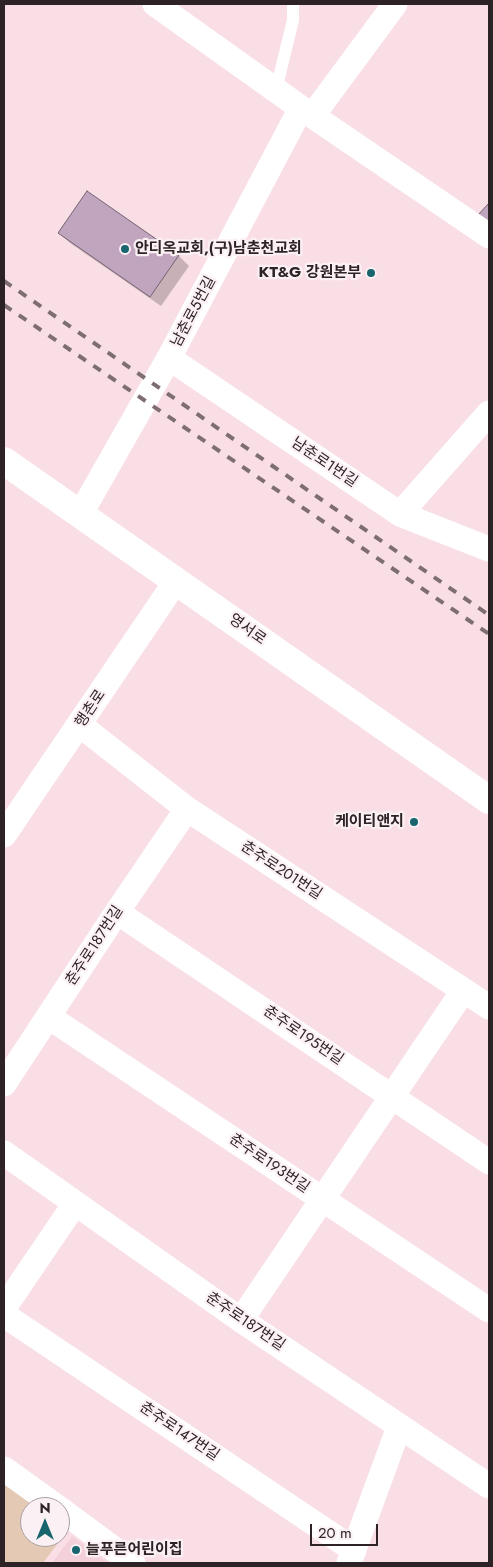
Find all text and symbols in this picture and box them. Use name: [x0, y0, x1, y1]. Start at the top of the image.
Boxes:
place label: 안디옥교회,(구)남춘천교회: [135, 240, 302, 258]
marker: 안디옥교회,(구)남춘천교회: [119, 243, 131, 255]
place label: KT&G 강원본부: [258, 264, 361, 282]
marker: KT&G 강원본부: [365, 267, 377, 279]
street label: 남춘로5번길: [168, 274, 220, 350]
street label: 남춘로1번길: [288, 434, 360, 492]
street label: 영서로: [225, 611, 269, 649]
street label: 행촌로: [72, 687, 110, 731]
place label: 케이티앤지: [335, 813, 404, 831]
marker: 케이티앤지: [408, 816, 420, 828]
street label: 춘주로201번길: [237, 838, 325, 904]
street label: 춘주로187번길: [63, 903, 127, 989]
street label: 춘주로195번길: [259, 1003, 347, 1069]
street label: 춘주로193번길: [226, 1131, 312, 1197]
street label: 춘주로187번길: [202, 1289, 288, 1355]
street label: 춘주로147번길: [136, 1399, 222, 1465]
north arrow: [20, 1497, 70, 1547]
text: N: [39, 1498, 51, 1518]
scale bar: [313, 1514, 380, 1546]
text: 20 m: [318, 1522, 352, 1544]
place label: 늘푸른어린이집: [86, 1541, 183, 1559]
marker: 늘푸른어린이집: [70, 1544, 82, 1556]

